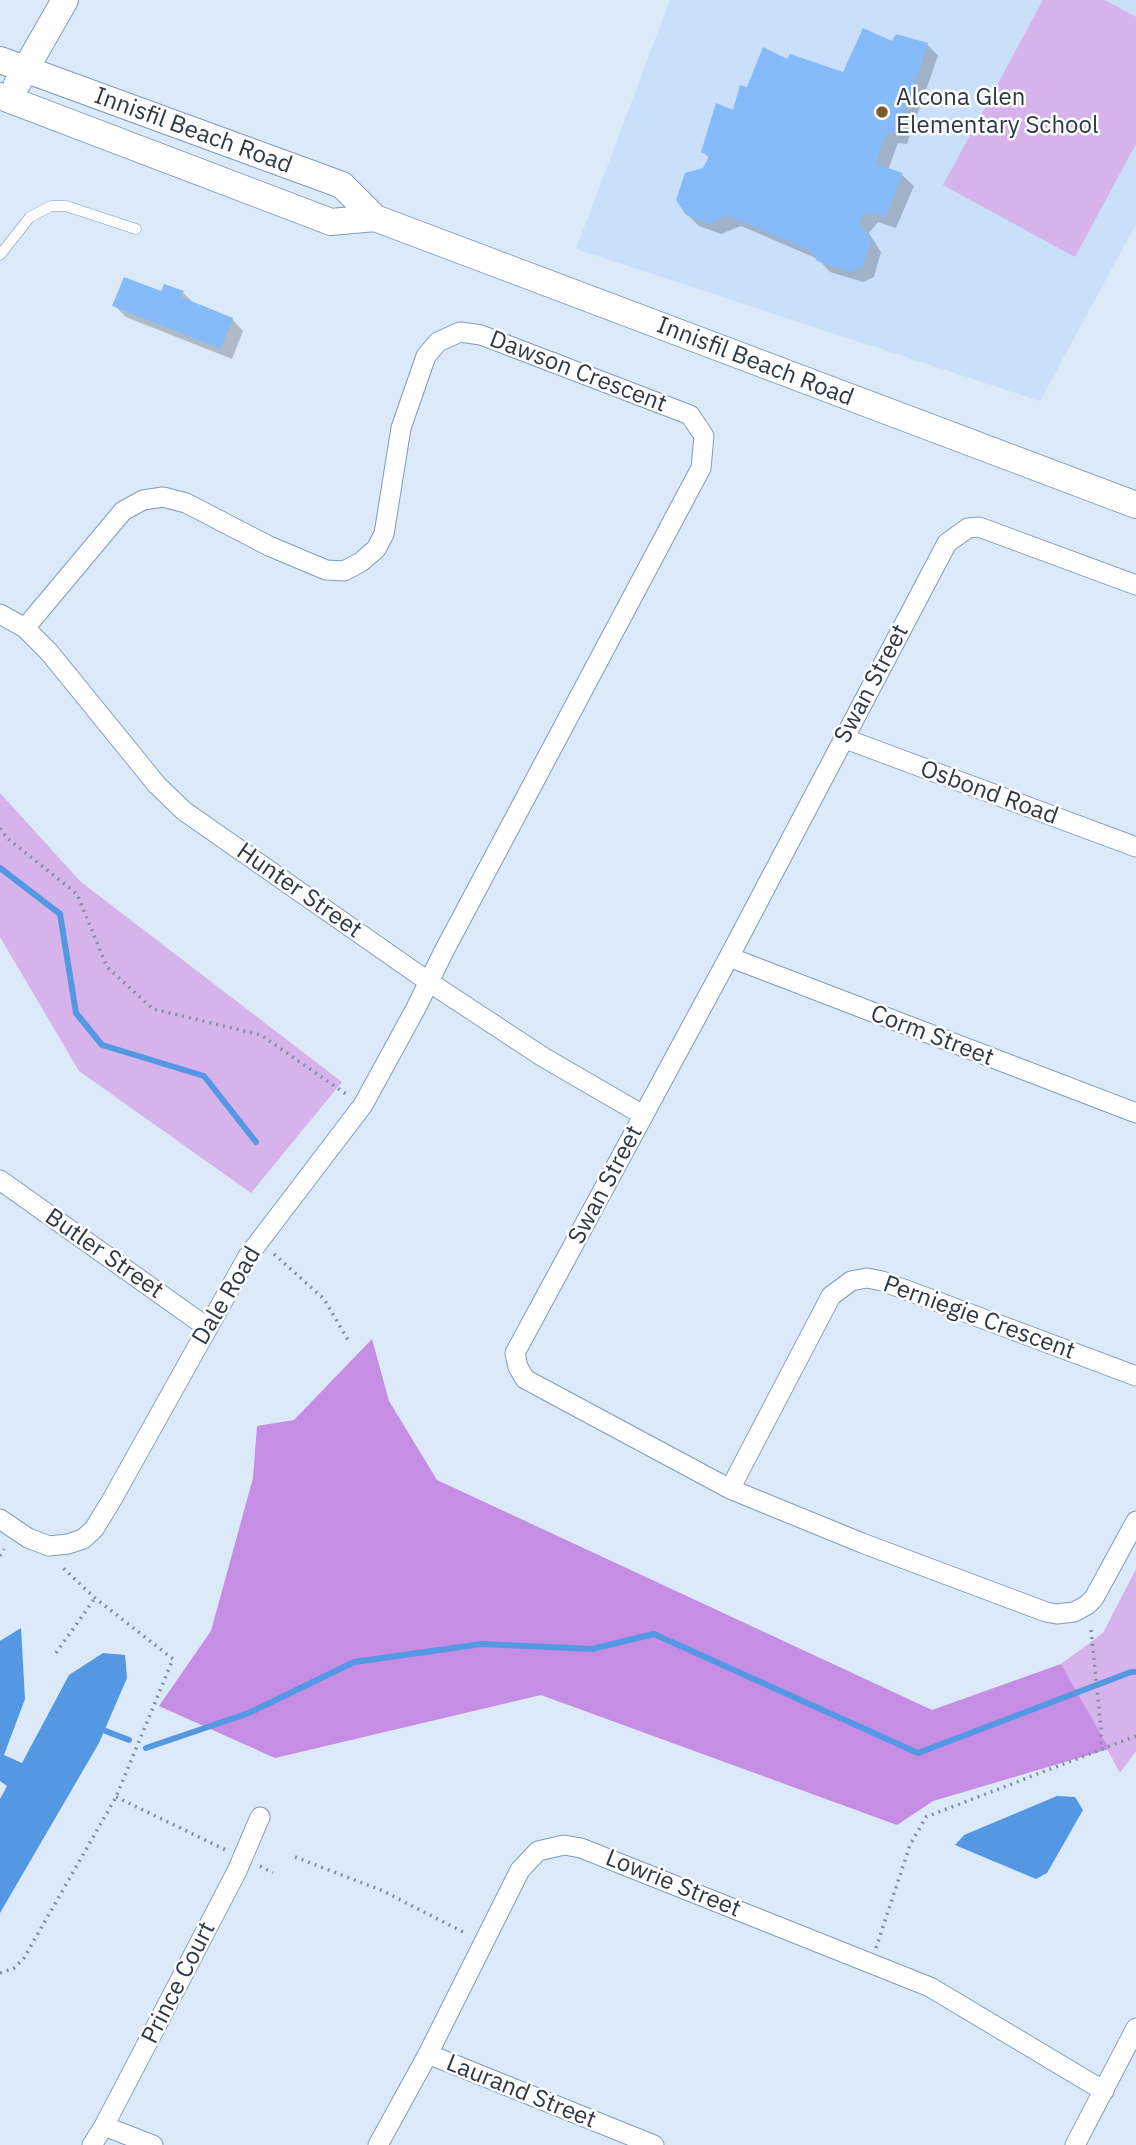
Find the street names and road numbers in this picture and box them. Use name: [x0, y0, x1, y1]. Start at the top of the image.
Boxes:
street label: Innisfil Beach Road: [90, 82, 296, 180]
street label: Innisfil Beach Road: [653, 311, 857, 413]
street label: Dawson Crescent: [485, 325, 671, 419]
street label: Swan Street: [829, 620, 915, 748]
street label: Osbond Road: [916, 755, 1062, 831]
street label: Hunter Street: [231, 837, 367, 945]
street label: Corm Street: [866, 999, 998, 1073]
street label: Swan Street: [563, 1121, 649, 1249]
street label: Butler Street: [39, 1203, 169, 1305]
street label: Dale Road: [186, 1242, 268, 1350]
street label: Perniegie Crescent: [879, 1270, 1079, 1366]
street label: Lowrie Street: [601, 1844, 745, 1924]
street label: Prince Court: [136, 1917, 222, 2049]
street label: Laurand Street: [442, 2049, 600, 2135]

